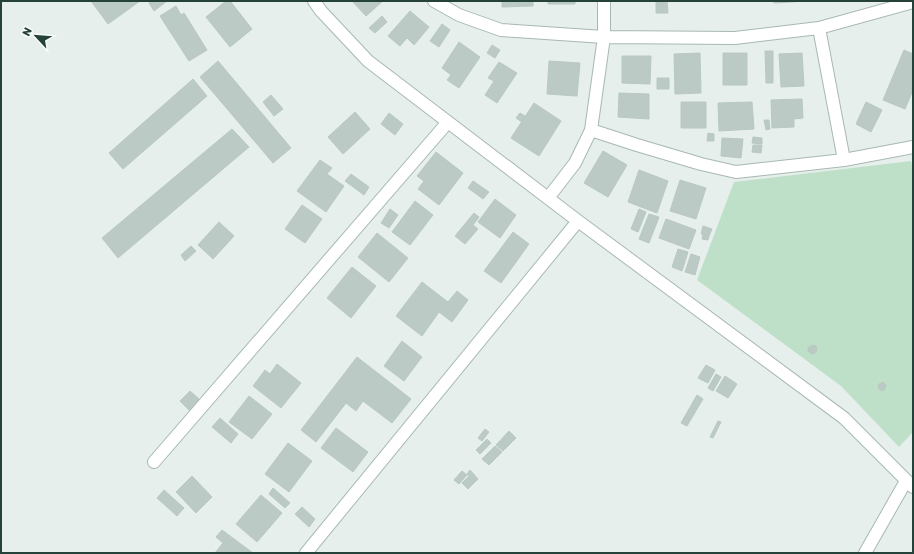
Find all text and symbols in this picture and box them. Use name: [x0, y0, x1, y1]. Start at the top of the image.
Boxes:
north arrow: [16, 16, 56, 56]
text: N: [20, 25, 35, 38]

